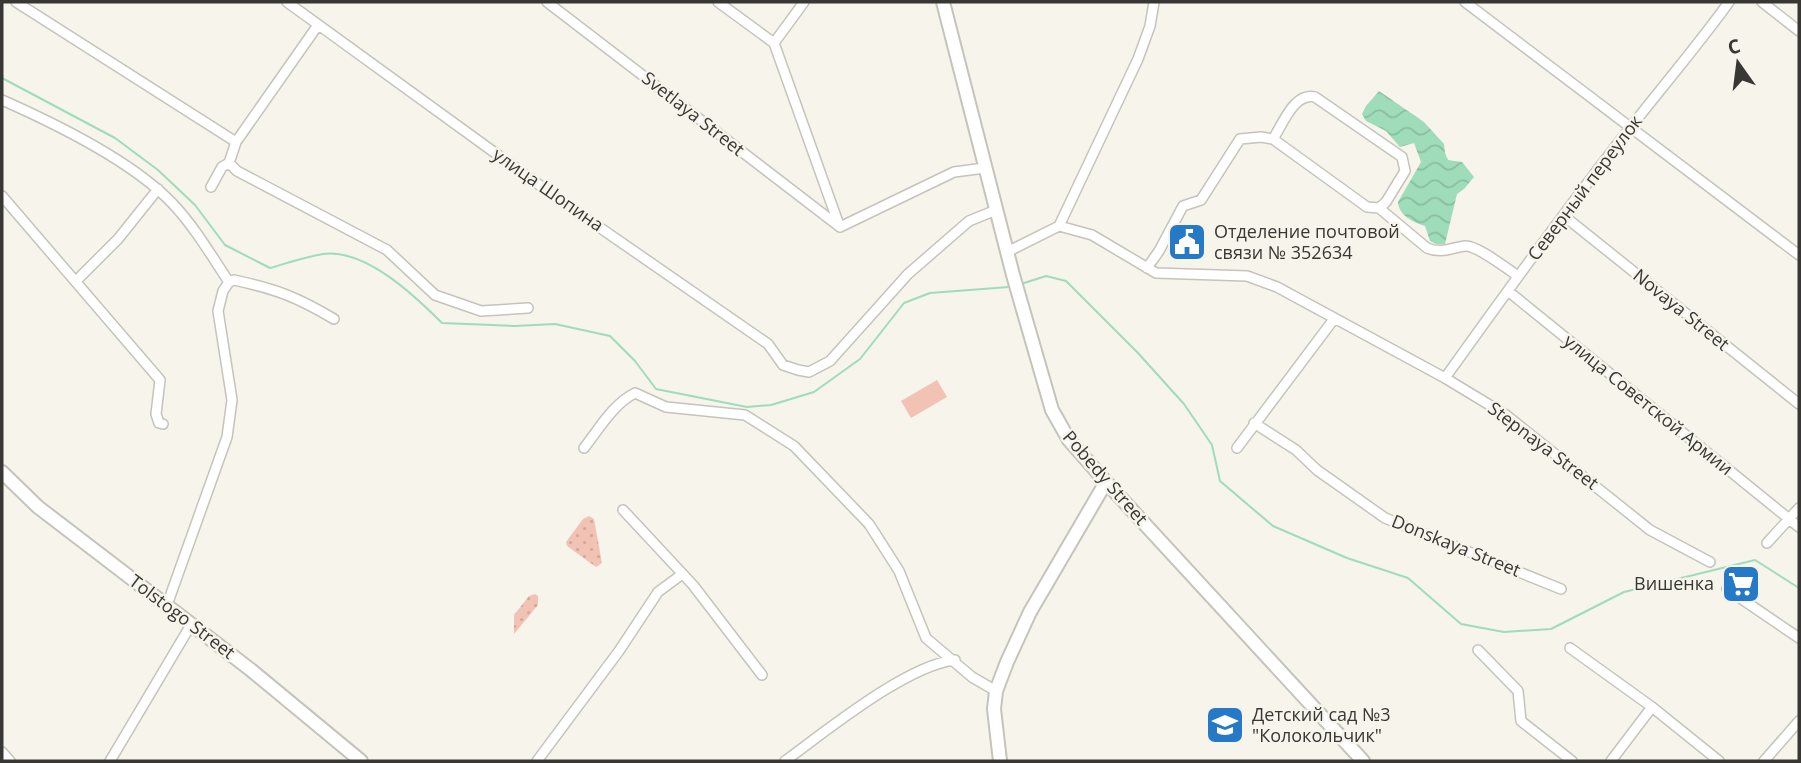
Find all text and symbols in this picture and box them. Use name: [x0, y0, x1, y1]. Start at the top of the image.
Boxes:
north arrow: [1703, 28, 1773, 98]
text: С: [1725, 32, 1743, 61]
street label: Svetlaya Street: [637, 66, 750, 161]
street label: Северный переулок: [1522, 109, 1647, 265]
street label: улица Шопина: [488, 142, 609, 236]
place label: Отделение почтовой связи № 352634: [1214, 219, 1400, 264]
public building icon: Отделение почтовой связи № 352634: [1166, 221, 1208, 263]
street label: Novaya Street: [1628, 263, 1735, 355]
street label: улица Советской Армии: [1559, 328, 1738, 480]
street label: Stepnaya Street: [1484, 396, 1604, 495]
street label: Pobedy Street: [1058, 425, 1153, 530]
street label: Donskaya Street: [1388, 508, 1524, 582]
supermarket icon: Вишенка: [1720, 563, 1762, 605]
street label: Tolstogo Street: [125, 569, 240, 664]
place label: Вишенка: [1634, 571, 1714, 595]
place label: Детский сад №3 "Колокольчик": [1252, 702, 1391, 747]
school or university icon: Детский сад №3 "Колокольчик": [1204, 704, 1246, 746]

